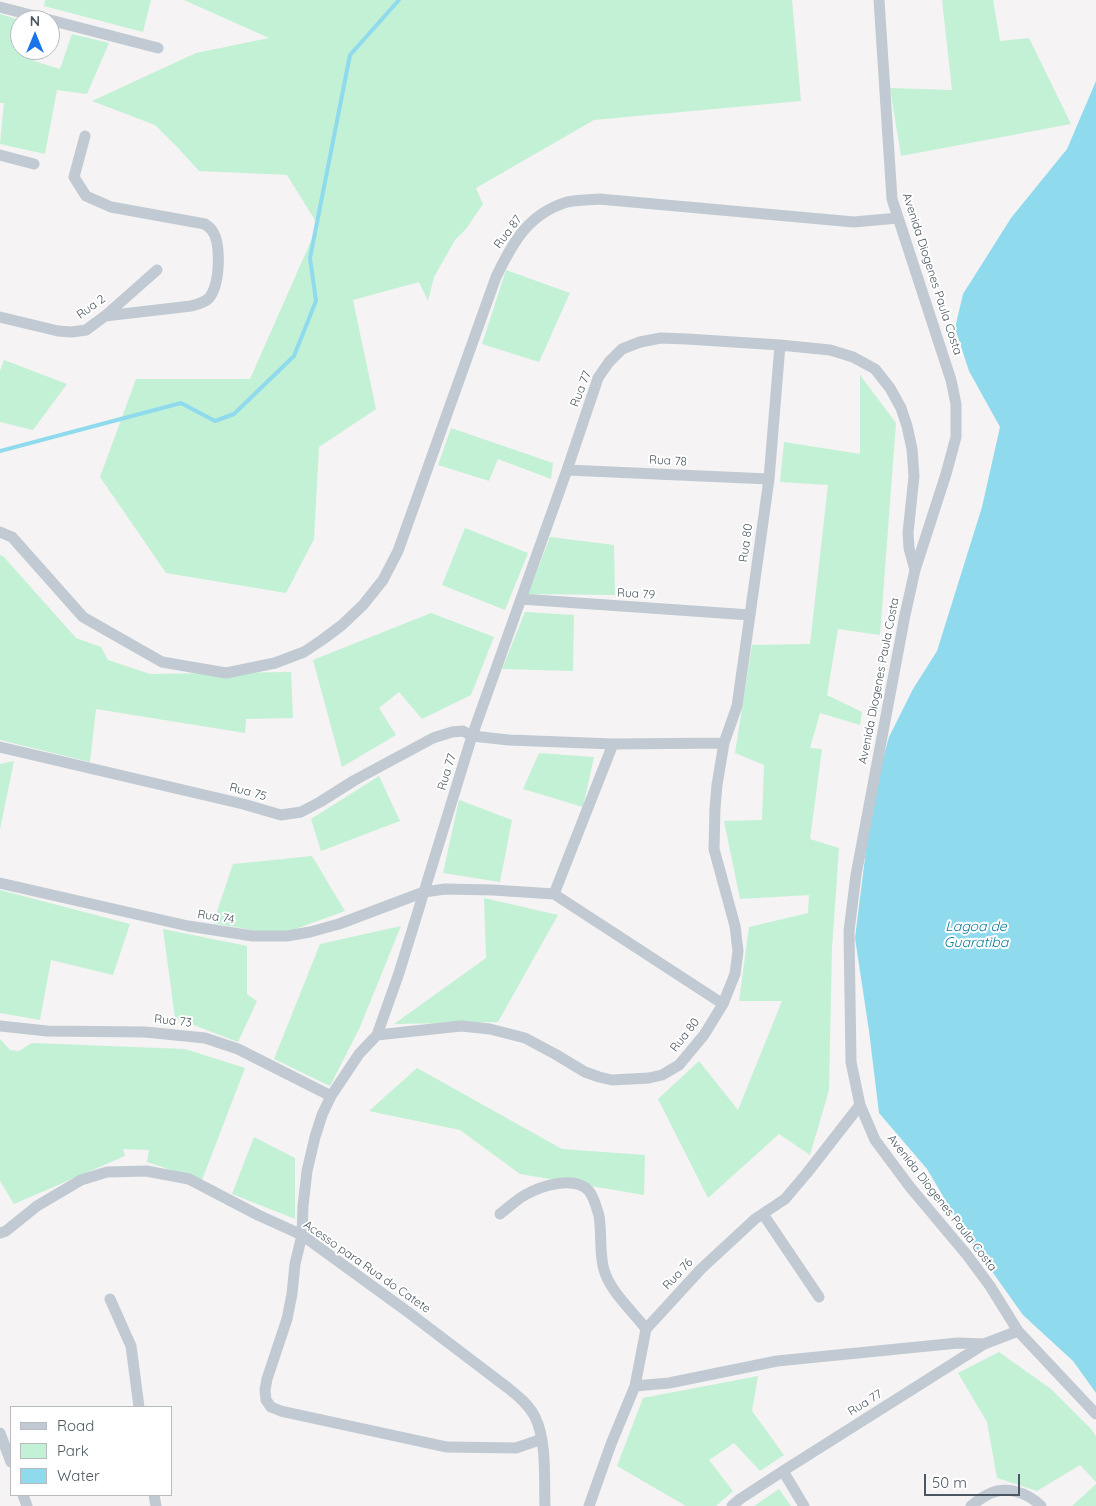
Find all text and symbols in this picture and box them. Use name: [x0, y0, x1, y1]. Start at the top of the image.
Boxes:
north arrow: [10, 10, 60, 60]
text: N: [30, 12, 40, 30]
street label: Avenida Diogenes Paula Costa: [899, 191, 965, 357]
street label: Rua 87: [491, 213, 525, 251]
street label: Rua 2: [74, 292, 108, 322]
street label: Rua 77: [568, 369, 594, 409]
street label: Rua 78: [649, 453, 687, 469]
street label: Rua 80: [736, 523, 756, 563]
street label: Rua 79: [617, 586, 655, 602]
street label: Avenida Diogenes Paula Costa: [856, 597, 902, 765]
street label: Rua 77: [435, 752, 459, 792]
street label: Rua 75: [228, 780, 268, 804]
street label: Rua 74: [196, 907, 236, 927]
water label: Lagoa de Guaratiba: [944, 919, 1008, 952]
street label: Rua 73: [153, 1012, 193, 1030]
street label: Rua 80: [667, 1015, 703, 1055]
street label: Avenida Diogenes Paula Costa: [884, 1132, 1000, 1274]
street label: Acesso para Rua do Catete: [301, 1218, 433, 1316]
street label: Rua 76: [660, 1255, 696, 1293]
street label: Rua 77: [845, 1387, 885, 1419]
legend: [10, 1406, 172, 1496]
text: Road: [57, 1416, 94, 1435]
text: Park: [57, 1441, 89, 1460]
scale bar: [926, 1464, 1022, 1496]
text: Water: [57, 1466, 100, 1485]
text: 50 m: [932, 1473, 967, 1492]

